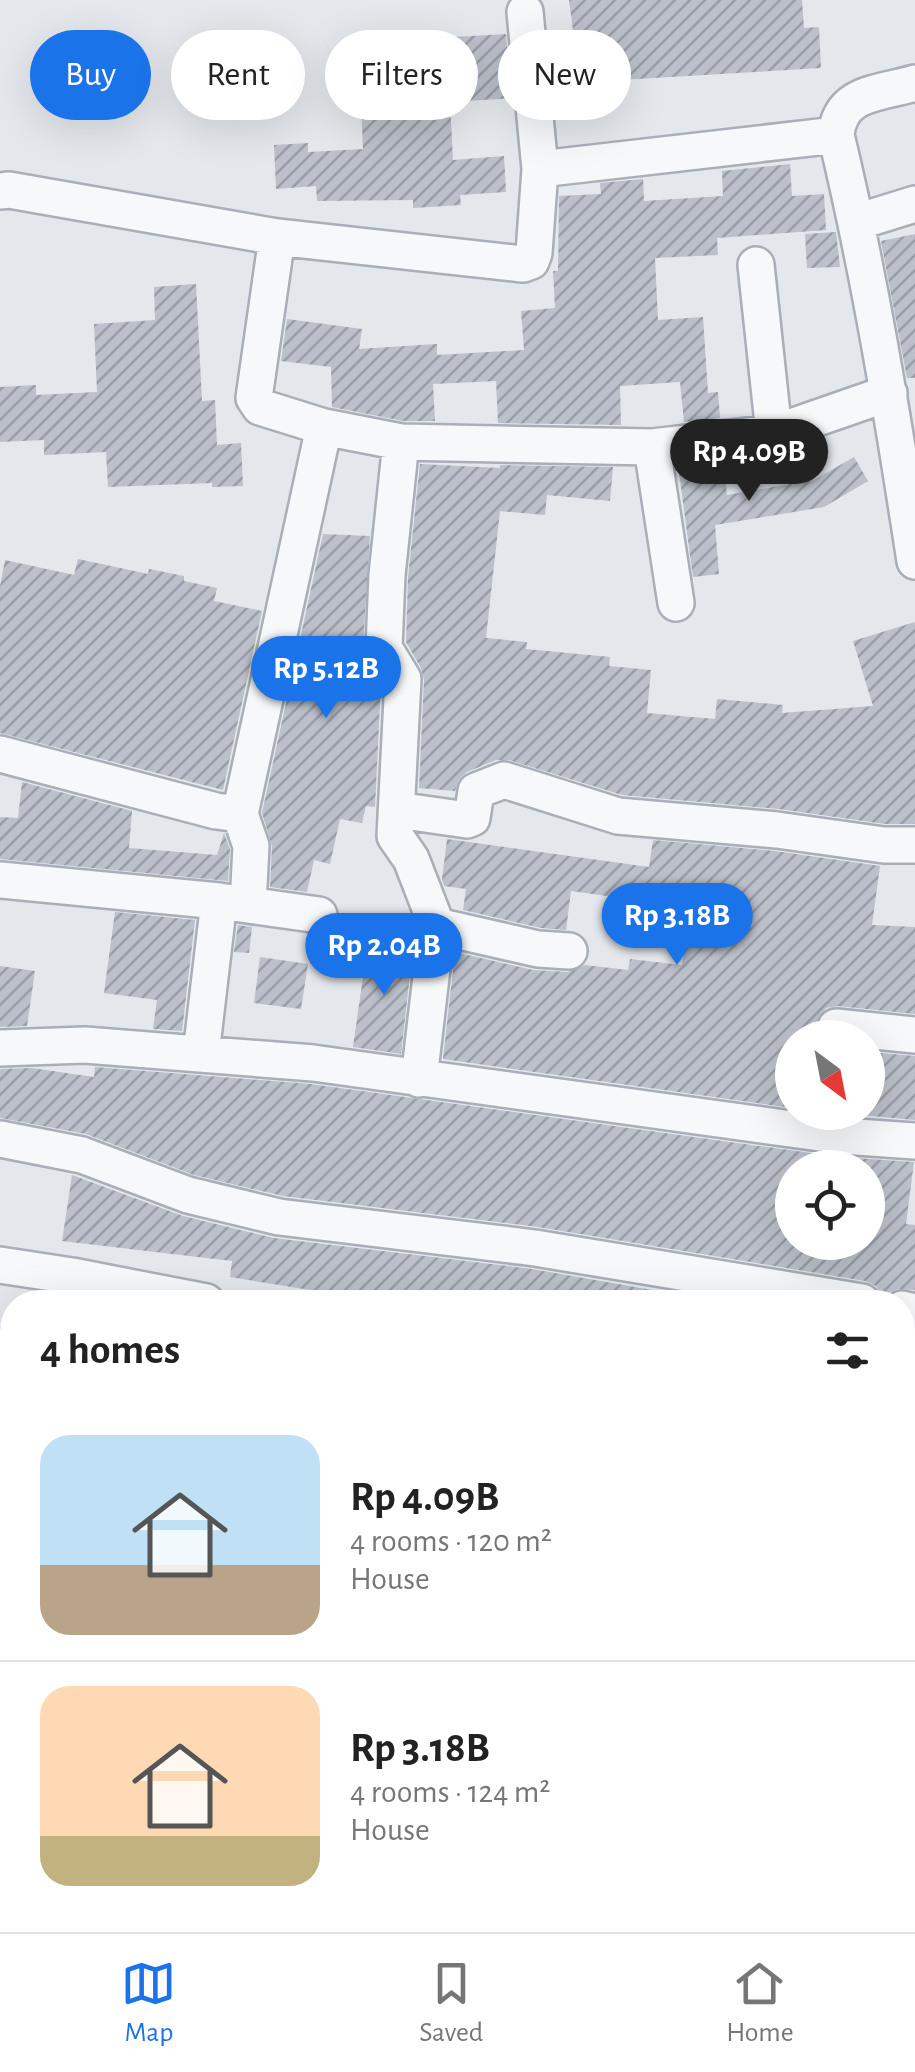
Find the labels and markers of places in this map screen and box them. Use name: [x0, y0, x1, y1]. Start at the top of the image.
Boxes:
pin: Rp 4.09B: [646, 419, 852, 504]
pin: Rp 5.12B: [223, 636, 429, 721]
pin: Rp 3.18B: [574, 883, 780, 968]
pin: Rp 2.04B: [281, 913, 487, 998]

